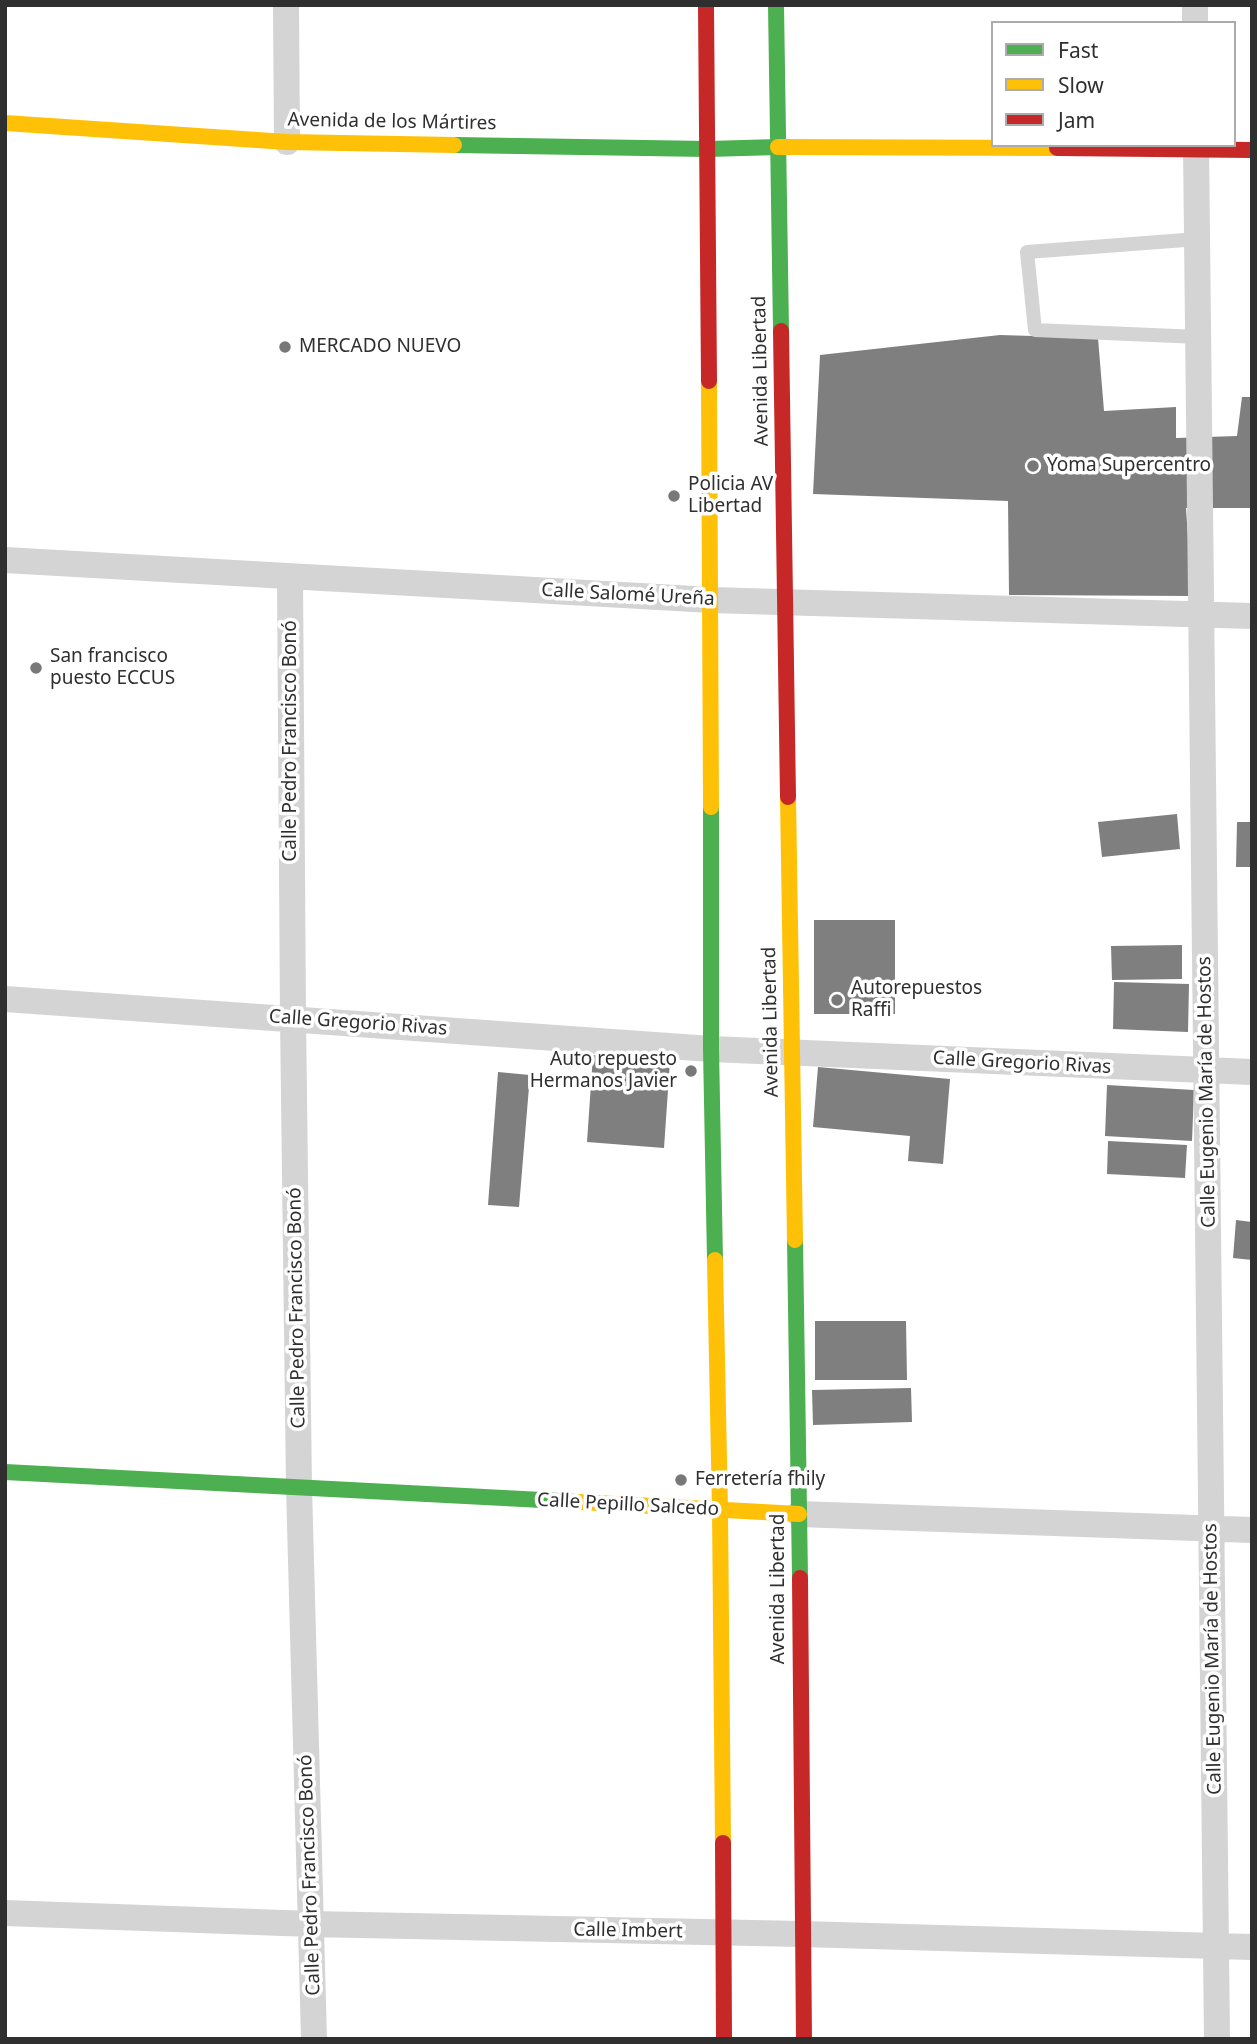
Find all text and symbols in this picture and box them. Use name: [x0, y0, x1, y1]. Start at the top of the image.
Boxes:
legend: [991, 21, 1236, 147]
text: Fast: [1058, 36, 1098, 64]
text: Slow: [1058, 71, 1104, 99]
text: Jam: [1058, 106, 1095, 134]
street label: Avenida de los Mártires: [287, 109, 497, 135]
street label: Avenida Libertad: [748, 295, 774, 447]
place label: MERCADO NUEVO: [299, 336, 461, 358]
marker: MERCADO NUEVO: [277, 339, 293, 355]
place label: Yoma Supercentro: [1047, 455, 1211, 477]
marker: Yoma Supercentro: [1025, 458, 1041, 474]
place label: Policia AV Libertad: [688, 474, 773, 518]
marker: Policia AV Libertad: [666, 488, 682, 504]
street label: Calle Salomé Ureña: [541, 579, 715, 611]
street label: Calle Pedro Francisco Bonó: [280, 620, 302, 862]
place label: San francisco puesto ECCUS: [50, 646, 175, 690]
marker: San francisco puesto ECCUS: [28, 660, 44, 676]
street label: Avenida Libertad: [758, 946, 784, 1098]
street label: Calle Eugenio María de Hostos: [1193, 956, 1221, 1228]
place label: Autorepuestos Raffi: [851, 978, 982, 1022]
marker: Autorepuestos Raffi: [829, 992, 845, 1008]
street label: Calle Gregorio Rivas: [268, 1005, 448, 1041]
street label: Calle Gregorio Rivas: [932, 1047, 1112, 1079]
place label: Auto repuesto Hermanos Javier: [530, 1049, 677, 1093]
marker: Auto repuesto Hermanos Javier: [683, 1063, 699, 1079]
street label: Calle Pedro Francisco Bonó: [283, 1187, 311, 1429]
place label: Ferretería fhily: [695, 1469, 825, 1491]
marker: Ferretería fhily: [673, 1472, 689, 1488]
street label: Calle Pepillo Salcedo: [536, 1489, 720, 1521]
street label: Avenida Libertad: [768, 1514, 790, 1664]
street label: Calle Eugenio María de Hostos: [1199, 1523, 1227, 1795]
street label: Calle Pedro Francisco Bonó: [294, 1754, 326, 1996]
street label: Calle Imbert: [573, 1919, 683, 1943]

